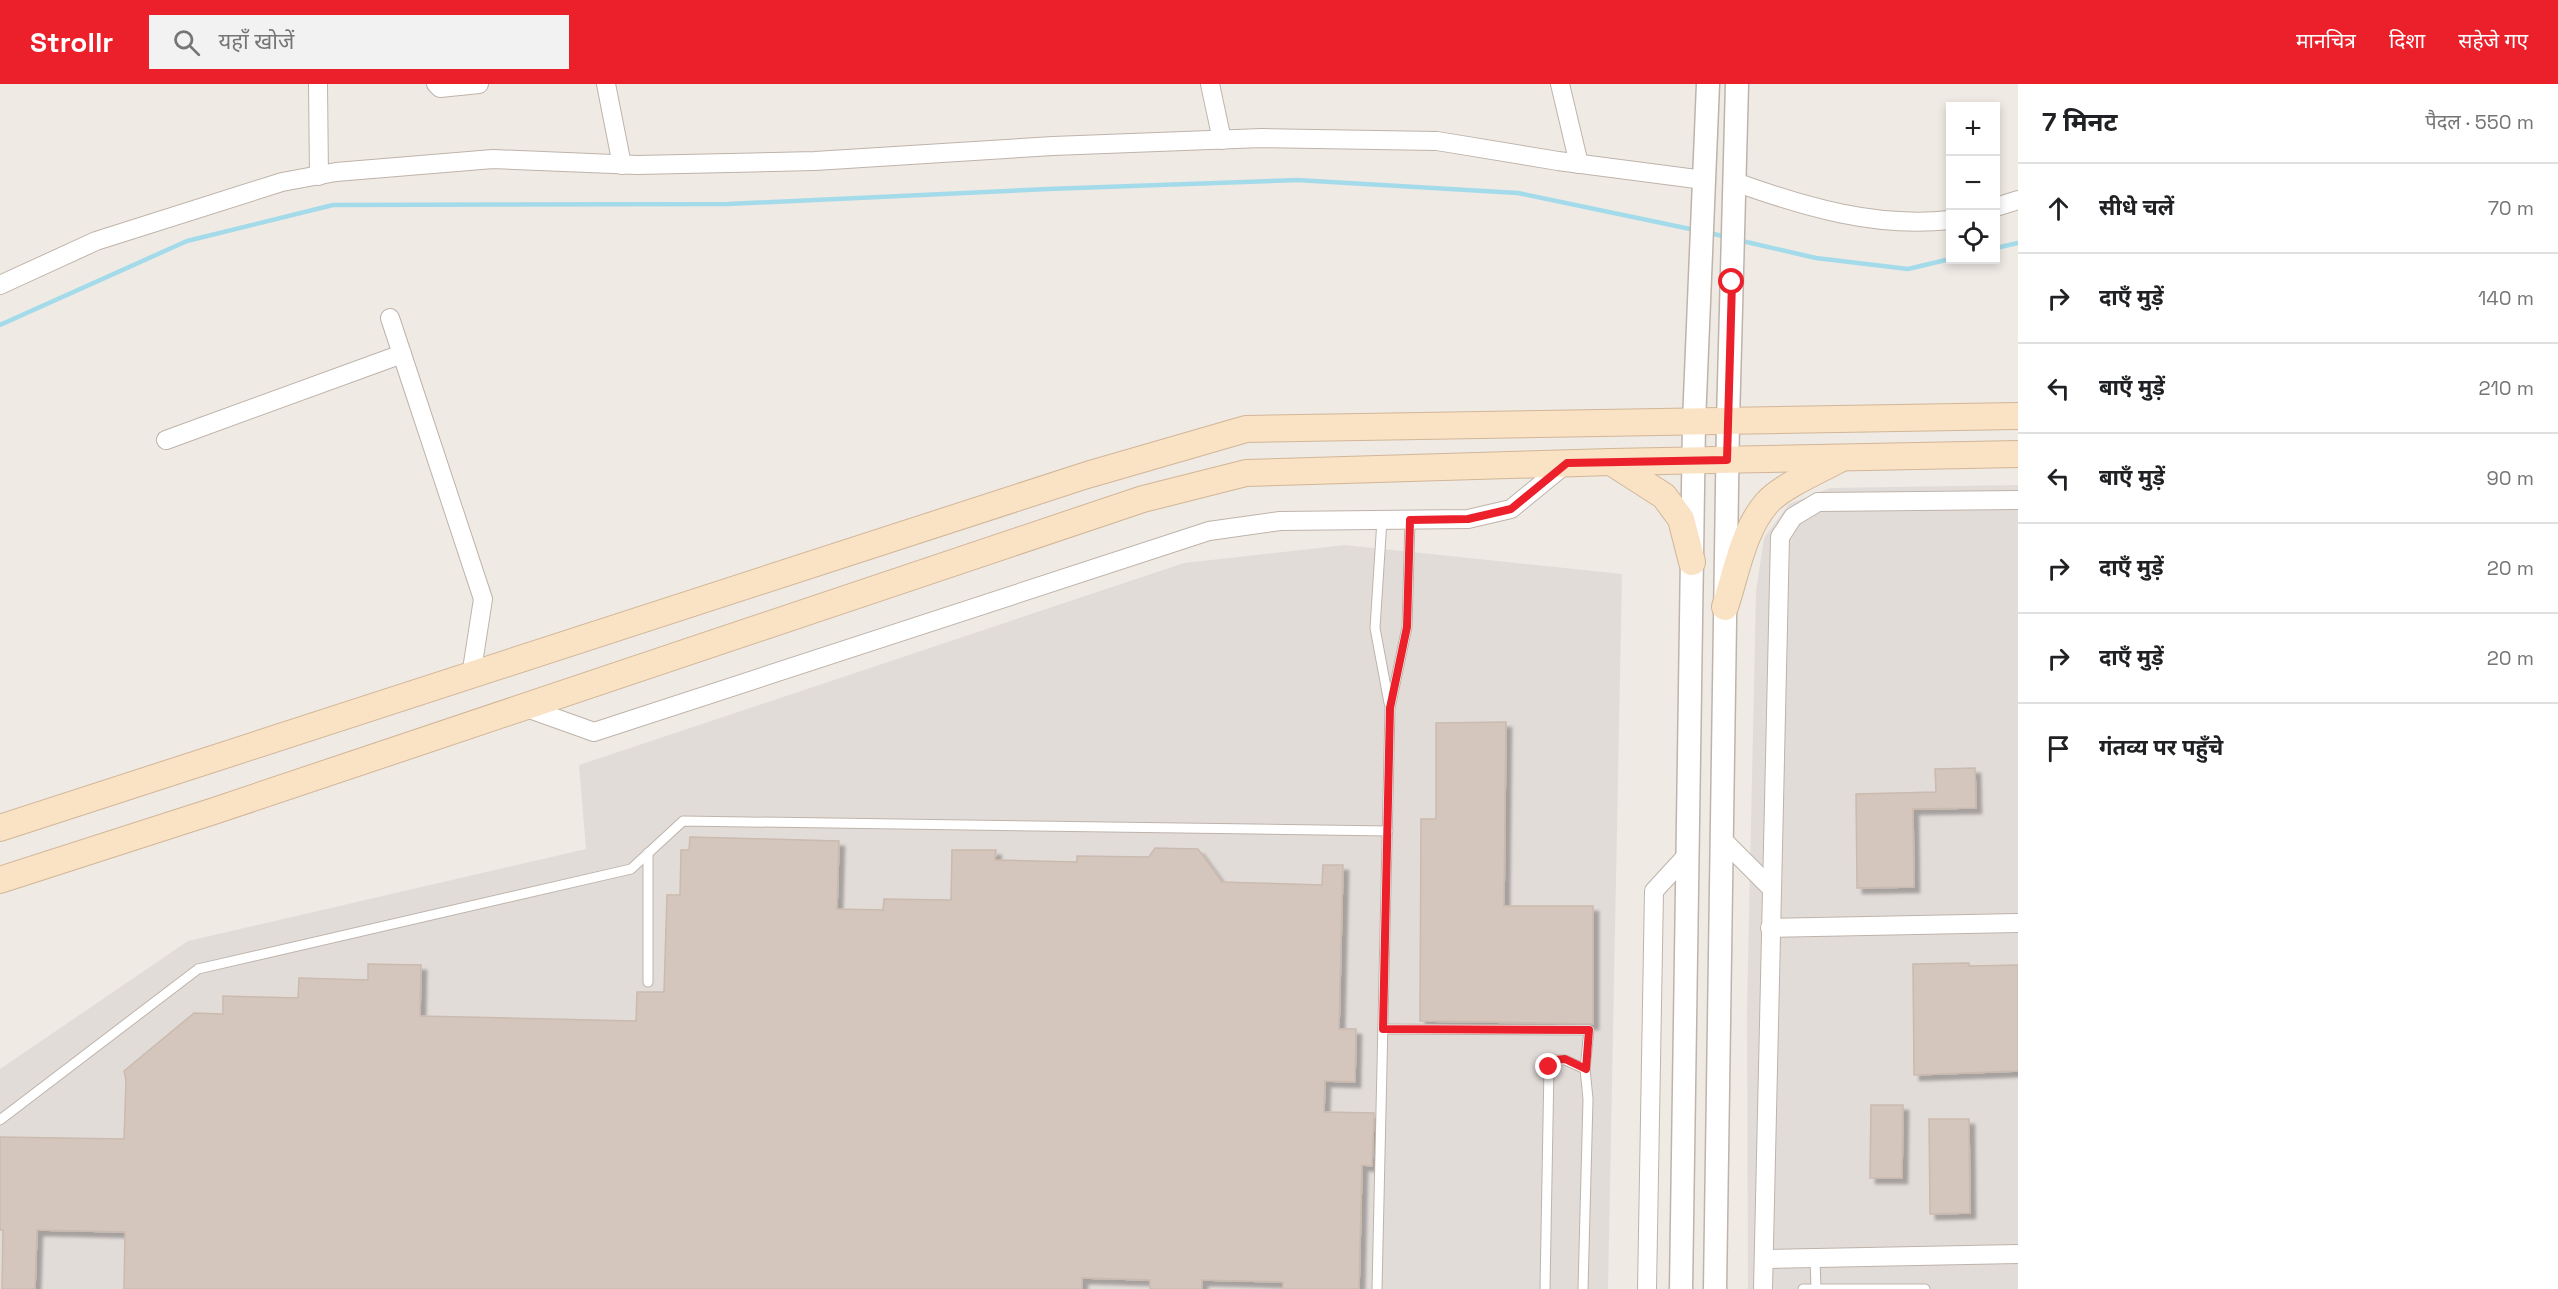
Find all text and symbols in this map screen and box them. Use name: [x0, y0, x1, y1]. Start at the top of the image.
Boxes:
search box: [149, 15, 569, 69]
text: Strollr: [30, 24, 113, 60]
icon: search: [170, 26, 203, 59]
text: यहाँ खोजें: [218, 27, 294, 55]
text: मानचित्र: [2296, 27, 2356, 54]
text: दिशा: [2389, 27, 2425, 54]
text: सहेजे गए: [2458, 27, 2528, 54]
map controls: [1946, 102, 2000, 264]
button: +: [1946, 102, 2000, 156]
text: 7 मिनट: [2042, 105, 2118, 139]
text: पैदल · 550 m: [2425, 109, 2534, 135]
button: −: [1946, 156, 2000, 210]
icon: ahead: [2042, 192, 2075, 225]
text: सीधे चलें: [2099, 193, 2174, 221]
text: 70 m: [2488, 195, 2534, 221]
button: locate: [1946, 210, 2000, 264]
route start: [1718, 268, 1744, 294]
icon: right: [2042, 282, 2075, 315]
text: दाएँ मुड़ें: [2099, 283, 2164, 311]
text: 140 m: [2478, 285, 2534, 311]
icon: left: [2042, 372, 2075, 405]
text: बाएँ मुड़ें: [2099, 373, 2165, 401]
text: 210 m: [2478, 375, 2534, 401]
icon: left: [2042, 462, 2075, 495]
text: बाएँ मुड़ें: [2099, 463, 2165, 491]
text: 90 m: [2487, 465, 2534, 491]
icon: right: [2042, 552, 2075, 585]
text: दाएँ मुड़ें: [2099, 553, 2164, 581]
text: 20 m: [2487, 555, 2534, 581]
icon: right: [2042, 642, 2075, 675]
text: दाएँ मुड़ें: [2099, 643, 2164, 671]
text: 20 m: [2487, 645, 2534, 671]
icon: arrive: [2042, 732, 2075, 765]
text: गंतव्य पर पहुँचे: [2099, 733, 2223, 761]
route end: [1535, 1053, 1561, 1079]

